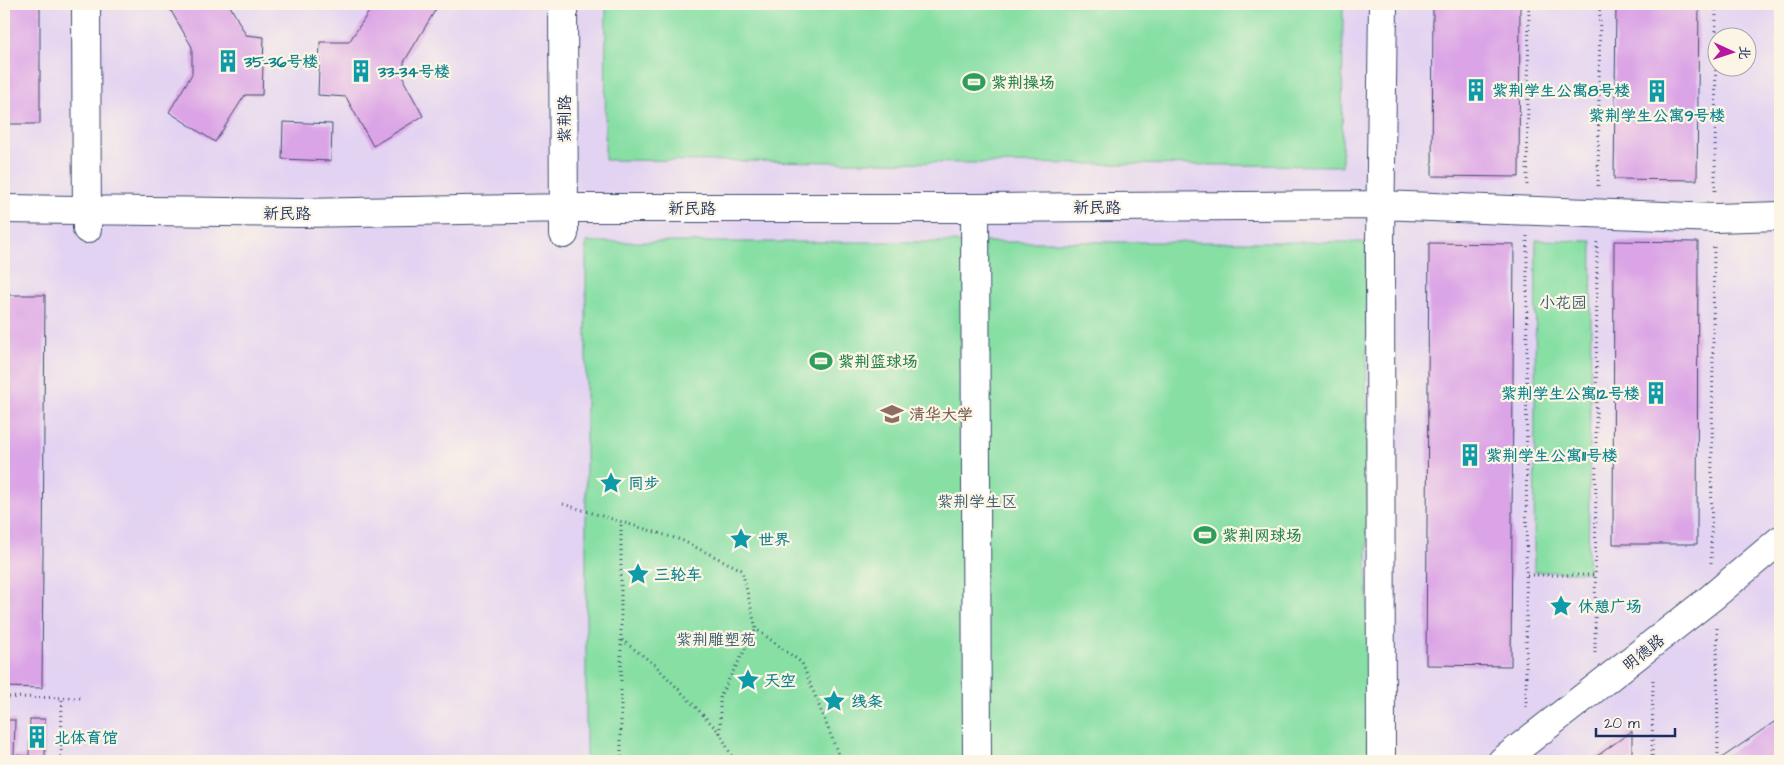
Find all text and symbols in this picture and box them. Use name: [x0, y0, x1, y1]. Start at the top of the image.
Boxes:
north arrow: [1706, 28, 1756, 78]
text: 北: [1734, 45, 1754, 60]
building icon: 35-36号楼: [215, 48, 241, 74]
place label: 35-36号楼: [243, 51, 319, 73]
building icon: 33-34号楼: [348, 58, 374, 84]
place label: 33-34号楼: [377, 61, 450, 83]
sports icon: 紫荆操场: [961, 69, 987, 95]
place label: 紫荆操场: [991, 72, 1055, 94]
building icon: 紫荆学生公寓8号楼: [1463, 77, 1489, 103]
building icon: 紫荆学生公寓9号楼: [1644, 78, 1670, 104]
place label: 紫荆学生公寓8号楼: [1492, 80, 1630, 102]
street label: 紫荆路: [554, 95, 576, 143]
place label: 紫荆学生公寓9号楼: [1588, 105, 1726, 127]
street label: 新民路: [1073, 197, 1121, 219]
street label: 新民路: [668, 198, 716, 220]
street label: 新民路: [263, 203, 311, 225]
park label: 小花园: [1539, 292, 1587, 314]
sports icon: 紫荆篮球场: [808, 348, 834, 374]
place label: 紫荆篮球场: [838, 351, 918, 373]
building icon: 紫荆学生公寓12号楼: [1643, 380, 1669, 406]
place label: 紫荆学生公寓12号楼: [1501, 383, 1640, 405]
school or university icon: 清华大学: [879, 401, 905, 427]
place label: 清华大学: [909, 404, 973, 426]
building icon: 紫荆学生公寓11号楼: [1457, 442, 1483, 468]
place label: 紫荆学生公寓11号楼: [1486, 445, 1618, 467]
place icon: 同步: [598, 470, 624, 496]
place label: 同步: [628, 473, 660, 495]
park label: 紫荆学生区: [937, 491, 1017, 513]
sports icon: 紫荆网球场: [1192, 522, 1218, 548]
place label: 紫荆网球场: [1222, 525, 1302, 547]
place icon: 世界: [728, 526, 754, 552]
place label: 世界: [758, 529, 790, 551]
place icon: 三轮车: [625, 561, 651, 587]
place label: 三轮车: [654, 564, 702, 586]
place icon: 休憩广场: [1548, 593, 1574, 619]
place label: 休憩广场: [1578, 596, 1642, 618]
park label: 紫荆雕塑苑: [676, 629, 756, 651]
street label: 明德路: [1618, 629, 1669, 676]
place icon: 天空: [735, 667, 761, 693]
place label: 天空: [764, 670, 796, 692]
place icon: 线条: [821, 688, 847, 714]
place label: 线条: [851, 691, 883, 713]
scale bar: [1596, 705, 1675, 737]
text: 20 m: [1604, 713, 1640, 734]
building icon: 北体育馆: [24, 724, 50, 750]
place label: 北体育馆: [54, 727, 118, 749]

